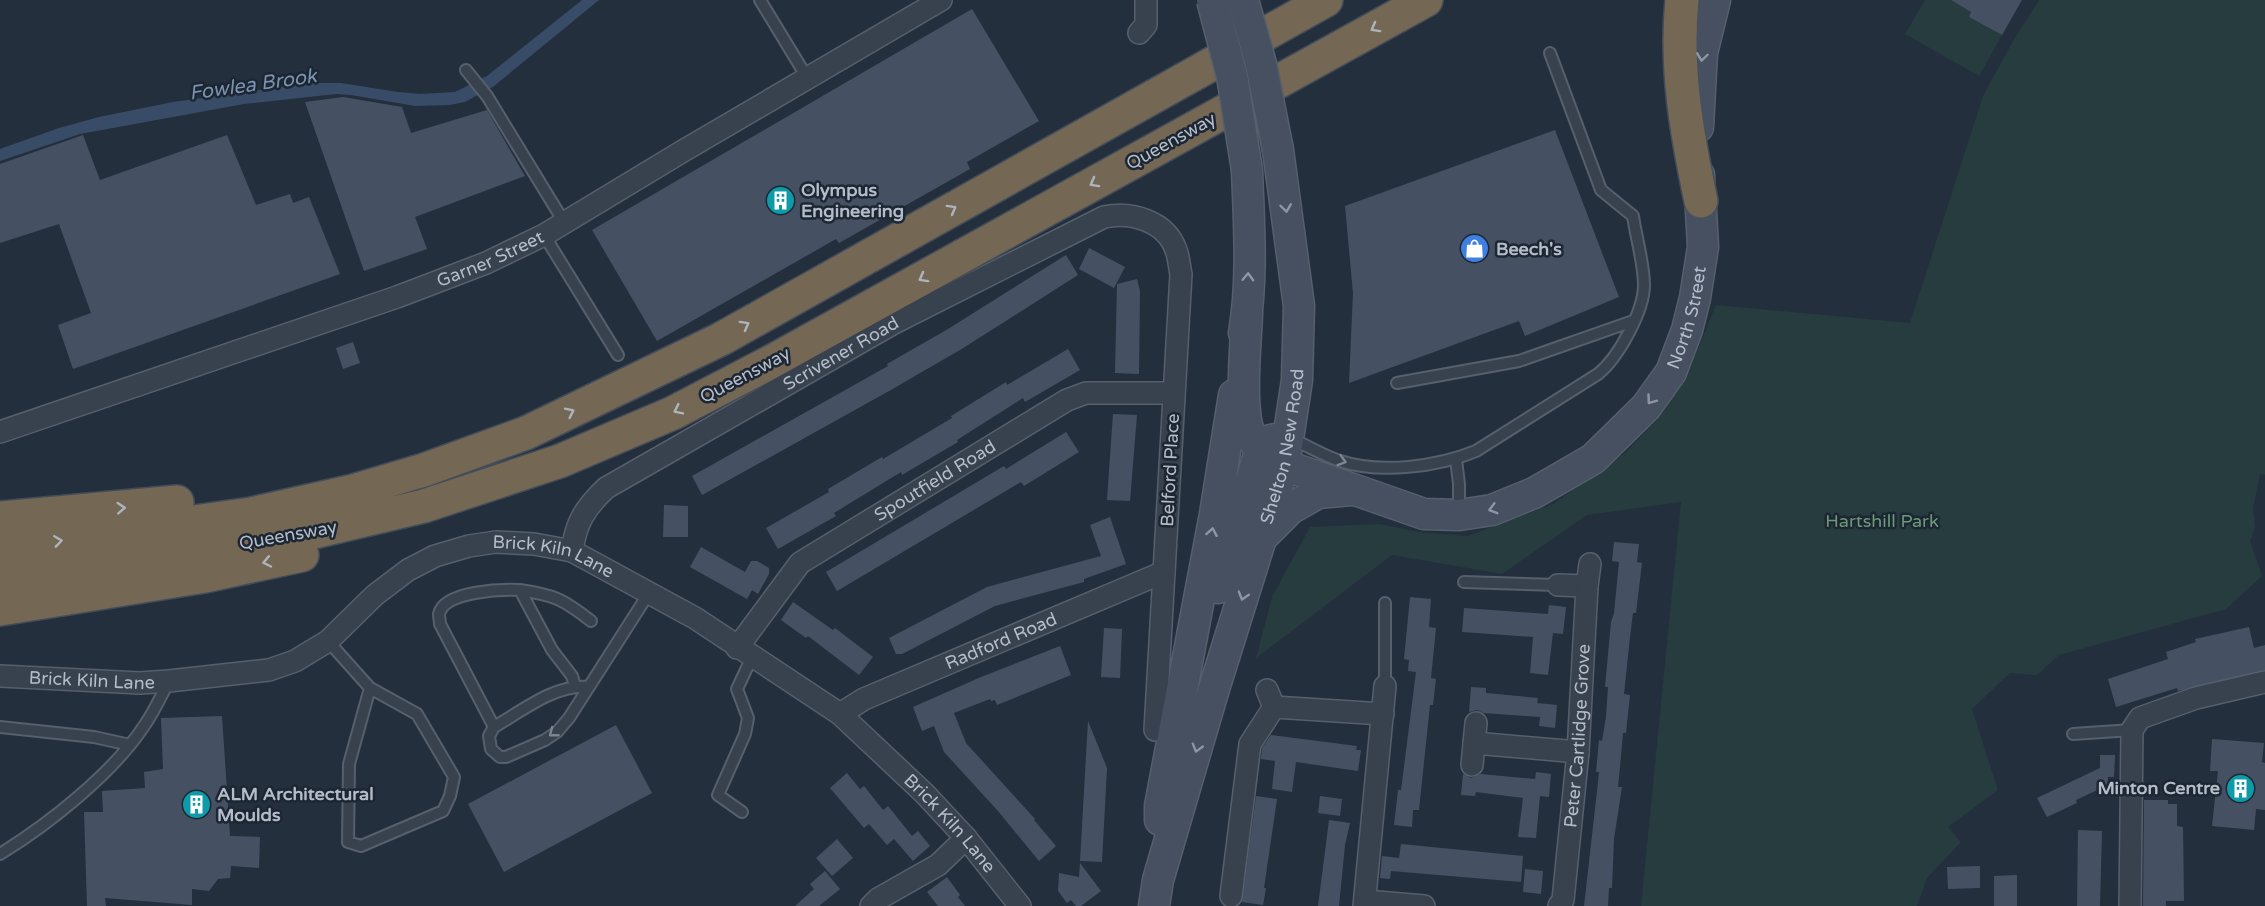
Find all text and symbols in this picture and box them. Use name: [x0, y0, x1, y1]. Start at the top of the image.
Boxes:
one-way arrow: [1370, 21, 1381, 32]
one-way arrow: [1696, 52, 1709, 62]
water label: Fowlea Brook: [188, 64, 320, 106]
street label: Queensway: [1122, 107, 1220, 175]
one-way arrow: [1089, 176, 1100, 187]
place label: Olympus Engineering: [801, 179, 904, 222]
building icon: Olympus Engineering: [764, 184, 796, 216]
one-way arrow: [1279, 203, 1291, 213]
one-way arrow: [945, 205, 956, 217]
street label: Garner Street: [433, 226, 548, 292]
shop icon: Beech's: [1459, 233, 1491, 265]
place label: Beech's: [1496, 238, 1562, 260]
street label: North Street: [1662, 264, 1711, 372]
one-way arrow: [919, 271, 929, 282]
one-way arrow: [1242, 273, 1255, 282]
street label: Scrivener Road: [779, 312, 903, 395]
one-way arrow: [739, 321, 749, 333]
street label: Queensway: [696, 342, 794, 408]
street label: Shelton New Road: [1255, 368, 1308, 527]
one-way arrow: [1647, 393, 1658, 404]
one-way arrow: [673, 403, 684, 415]
one-way arrow: [564, 407, 575, 419]
street label: Belford Place: [1156, 413, 1184, 527]
street label: Spoutfield Road: [870, 435, 1000, 526]
one-way arrow: [1336, 454, 1347, 466]
one-way arrow: [117, 501, 126, 514]
one-way arrow: [1488, 501, 1498, 514]
park label: Hartshill Park: [1825, 510, 1939, 532]
street label: Queensway: [237, 516, 339, 554]
one-way arrow: [1205, 528, 1218, 538]
street label: Brick Kiln Lane: [492, 531, 618, 583]
one-way arrow: [53, 535, 63, 547]
one-way arrow: [262, 555, 272, 568]
one-way arrow: [1238, 590, 1250, 601]
street label: Radford Road: [942, 608, 1060, 674]
street label: Peter Cartlidge Grove: [1559, 643, 1595, 829]
street label: Brick Kiln Lane: [28, 666, 156, 694]
one-way arrow: [549, 726, 560, 737]
one-way arrow: [1192, 742, 1204, 753]
street label: Brick Kiln Lane: [899, 769, 1000, 877]
building icon: Minton Centre: [2225, 772, 2257, 804]
place label: Minton Centre: [2097, 777, 2220, 799]
place label: ALM Architectural Moulds: [217, 783, 374, 826]
building icon: ALM Architectural Moulds: [180, 788, 212, 820]

